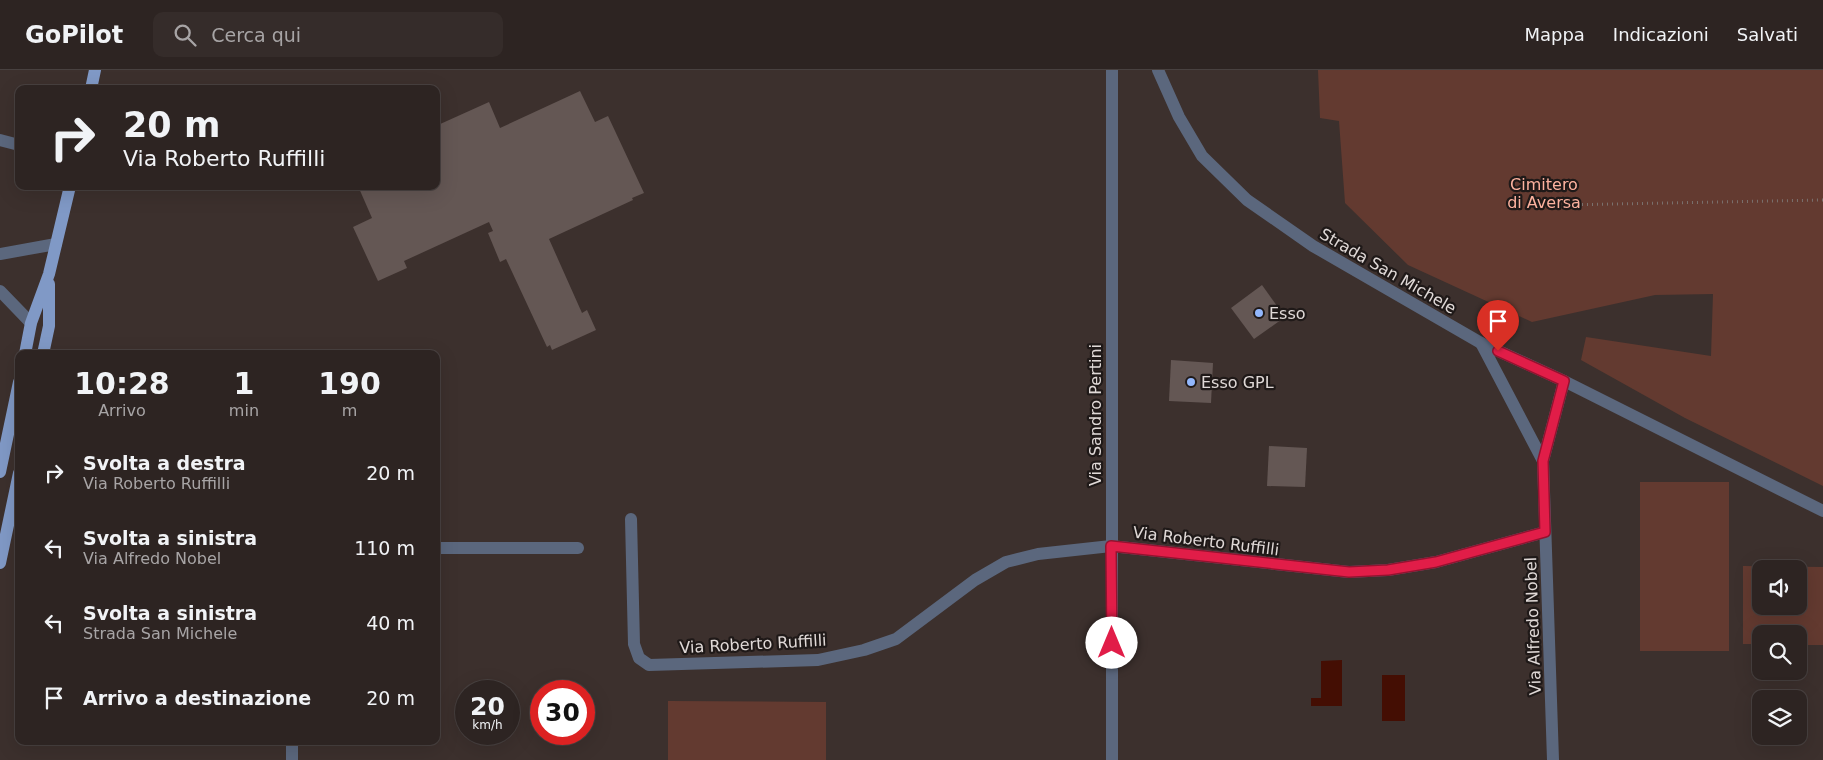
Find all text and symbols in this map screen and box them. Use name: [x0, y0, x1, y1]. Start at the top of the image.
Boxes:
search box: [153, 12, 503, 57]
text: GoPilot: [25, 21, 123, 49]
icon: search: [171, 21, 199, 49]
text: Cerca qui: [211, 24, 301, 46]
text: Mappa: [1524, 24, 1585, 45]
text: Indicazioni: [1613, 24, 1709, 45]
text: Salvati: [1737, 24, 1798, 45]
icon: right: [40, 105, 105, 170]
text: 20 m: [123, 105, 220, 145]
text: Via Roberto Ruffilli: [123, 146, 325, 171]
park label: Cimitero di Aversa: [1507, 175, 1581, 212]
street label: Strada San Michele: [1316, 224, 1460, 318]
pin: [1477, 300, 1519, 351]
place label: Esso: [1269, 304, 1306, 323]
marker: Esso: [1253, 307, 1265, 319]
icon: arrive: [1484, 307, 1512, 335]
street label: Via Sandro Pertini: [1086, 344, 1105, 486]
text: 10:28: [74, 366, 170, 401]
text: 1: [233, 366, 254, 401]
text: 190: [318, 366, 381, 401]
place label: Esso GPL: [1201, 373, 1274, 392]
marker: Esso GPL: [1185, 376, 1197, 388]
text: Arrivo: [98, 401, 146, 420]
text: min: [229, 401, 259, 420]
text: m: [342, 401, 357, 420]
text: Svolta a destra: [83, 452, 246, 474]
icon: right: [40, 459, 68, 487]
text: 20 m: [366, 462, 415, 484]
text: Via Roberto Ruffilli: [83, 474, 230, 493]
street label: Via Roberto Ruffilli: [1132, 523, 1280, 559]
text: Svolta a sinistra: [83, 527, 257, 549]
icon: left: [40, 534, 68, 562]
text: 110 m: [354, 537, 415, 559]
text: Via Alfredo Nobel: [83, 549, 221, 568]
street label: Via Alfredo Nobel: [1521, 557, 1545, 695]
map controls: [1752, 560, 1807, 745]
button: sound: [1752, 560, 1807, 615]
text: Svolta a sinistra: [83, 602, 257, 624]
icon: left: [40, 609, 68, 637]
text: 40 m: [366, 612, 415, 634]
position arrow: [1085, 616, 1137, 668]
text: Strada San Michele: [83, 624, 237, 643]
button: search: [1752, 625, 1807, 680]
street label: Via Roberto Ruffilli: [679, 631, 827, 657]
speed limit sign: 30: [530, 680, 595, 745]
icon: arrive: [40, 684, 68, 712]
text: Arrivo a destinazione: [83, 687, 311, 709]
text: 20 m: [366, 687, 415, 709]
button: layers: [1752, 690, 1807, 745]
text: 20: [470, 692, 505, 721]
text: km/h: [472, 718, 503, 732]

